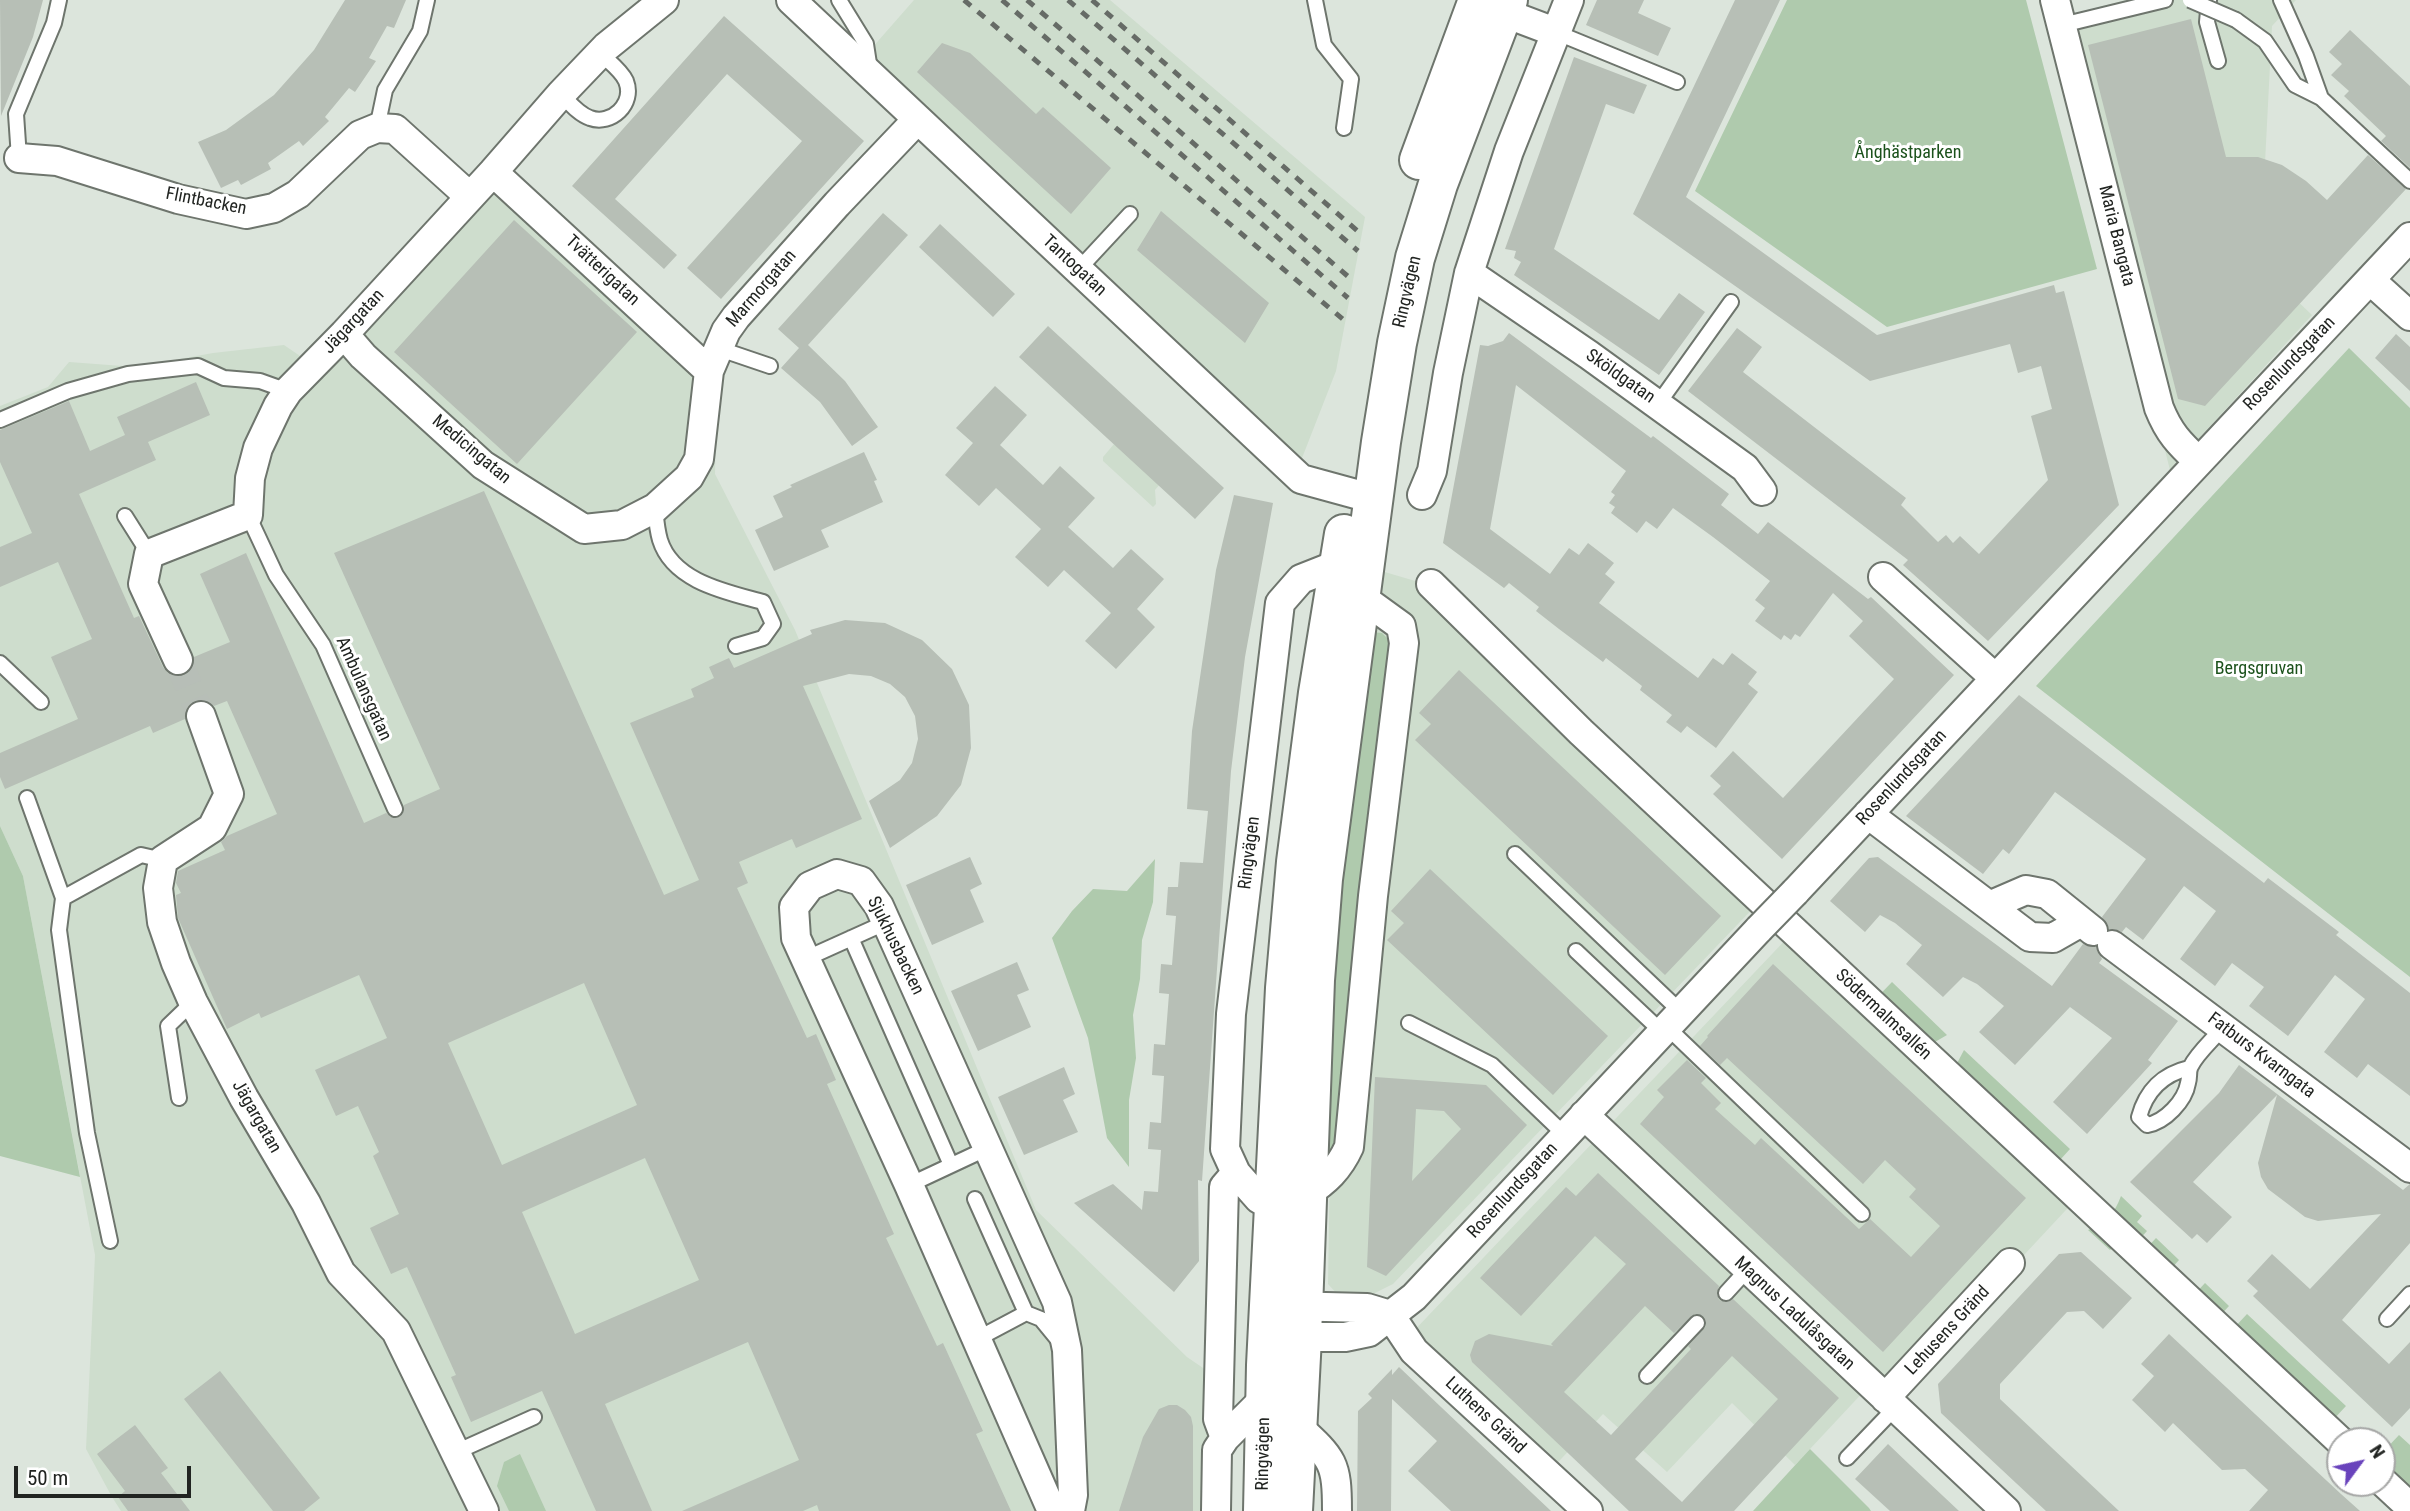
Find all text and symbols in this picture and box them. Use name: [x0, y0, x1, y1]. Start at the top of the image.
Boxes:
park label: Ånghästparken: [1855, 142, 1961, 164]
street label: Maria Bangata: [2093, 183, 2139, 289]
street label: Flintbacken: [164, 184, 248, 220]
street label: Tvätterigatan: [560, 231, 644, 311]
street label: Tantogatan: [1037, 231, 1111, 301]
street label: Marmorgatan: [722, 246, 802, 332]
street label: Ringvägen: [1389, 254, 1427, 330]
street label: Jägargatan: [319, 285, 389, 359]
street label: Rosenlundsgatan: [2240, 312, 2340, 416]
street label: Sköldgatan: [1581, 345, 1659, 409]
street label: Medicingatan: [427, 411, 515, 489]
street label: Ambulansgatan: [330, 634, 396, 744]
park label: Bergsgruvan: [2215, 658, 2303, 680]
street label: Rosenlundsgatan: [1852, 726, 1952, 830]
street label: Ringvägen: [1235, 815, 1265, 891]
street label: Sjukhusbacken: [862, 893, 928, 999]
street label: Södermalmsallén: [1831, 965, 1935, 1065]
street label: Fatburs Kvarngata: [2203, 1009, 2319, 1103]
street label: Jägargatan: [227, 1077, 285, 1157]
street label: Rosenlundsgatan: [1463, 1139, 1563, 1243]
street label: Magnus Ladulåsgatan: [1729, 1253, 1859, 1375]
street label: Lehusens Gränd: [1901, 1282, 1995, 1380]
street label: Luthens Gränd: [1440, 1373, 1530, 1459]
street label: Ringvägen: [1253, 1417, 1275, 1491]
north arrow: [2326, 1427, 2396, 1497]
text: N: [2365, 1440, 2390, 1463]
scale bar: [18, 1452, 194, 1496]
text: 50 m: [27, 1466, 68, 1490]

